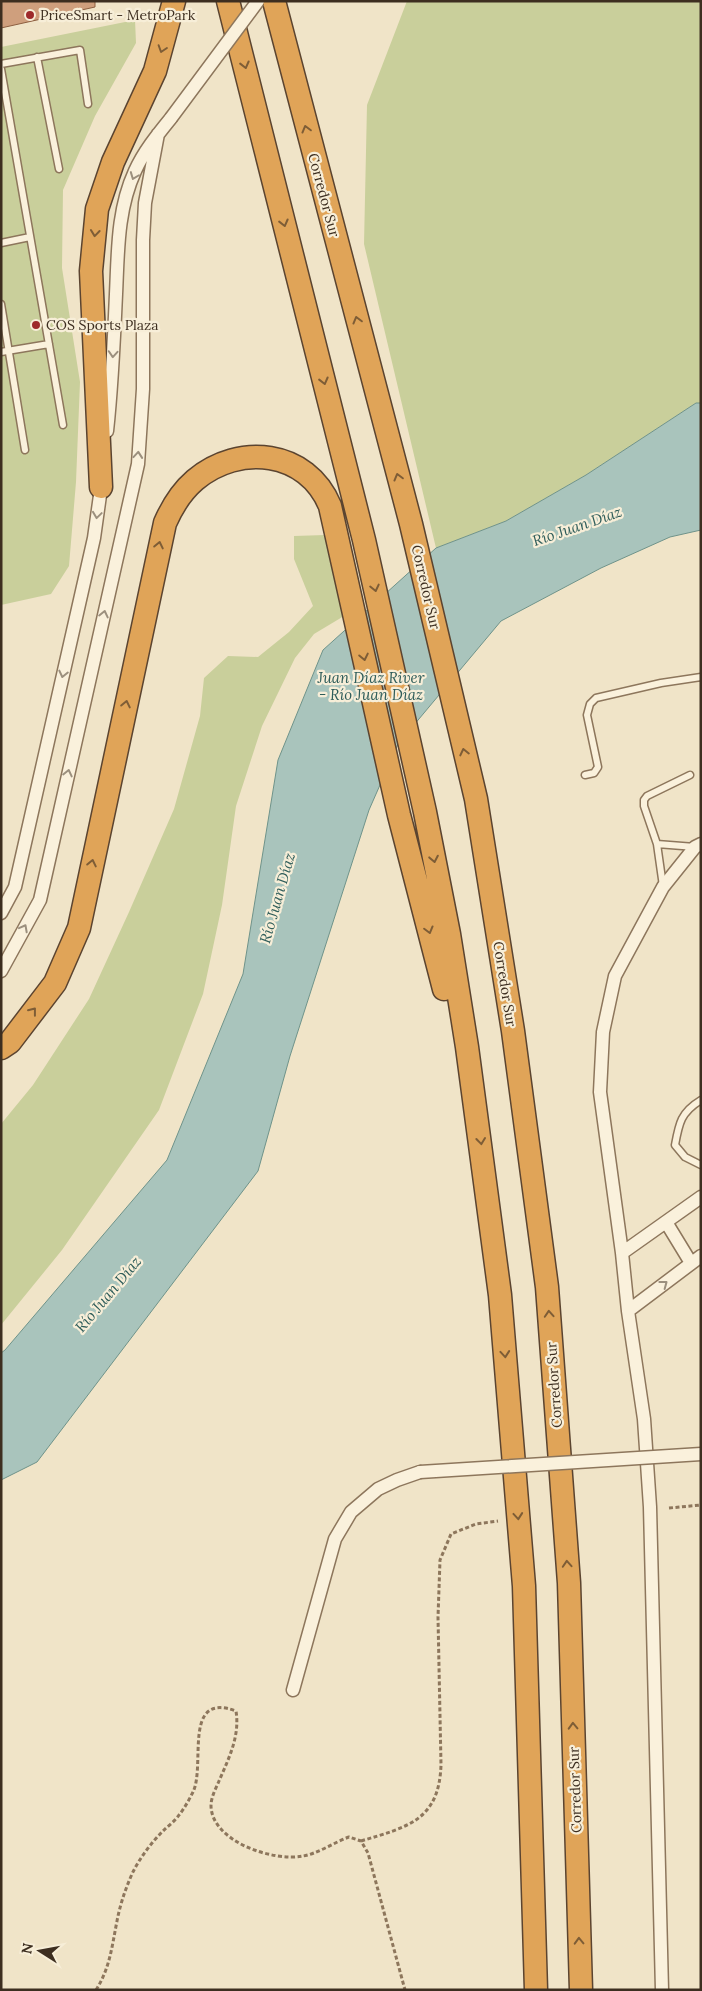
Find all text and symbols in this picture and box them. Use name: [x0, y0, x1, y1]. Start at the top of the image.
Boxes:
place label: PriceSmart - MetroPark: [40, 6, 196, 24]
marker: PriceSmart - MetroPark: [24, 9, 36, 21]
one-way arrow: [158, 44, 168, 52]
one-way arrow: [239, 61, 249, 69]
one-way arrow: [301, 125, 312, 134]
street label: Corredor Sur: [304, 151, 344, 239]
one-way arrow: [129, 171, 140, 180]
one-way arrow: [278, 219, 289, 228]
one-way arrow: [90, 229, 101, 237]
place label: COS Sports Plaza: [46, 316, 158, 334]
one-way arrow: [352, 317, 362, 325]
marker: COS Sports Plaza: [30, 319, 42, 331]
one-way arrow: [108, 350, 119, 358]
one-way arrow: [318, 376, 329, 385]
one-way arrow: [133, 451, 144, 459]
one-way arrow: [394, 474, 404, 482]
water label: Río Juan Díaz: [530, 502, 624, 550]
one-way arrow: [92, 512, 103, 520]
one-way arrow: [154, 540, 164, 549]
street label: Corredor Sur: [408, 543, 444, 631]
one-way arrow: [369, 583, 380, 592]
one-way arrow: [98, 610, 109, 619]
one-way arrow: [358, 653, 369, 662]
water label: Juan Díaz River - Río Juan Díaz: [316, 668, 425, 704]
one-way arrow: [58, 670, 69, 679]
one-way arrow: [120, 699, 131, 708]
one-way arrow: [459, 747, 470, 756]
one-way arrow: [62, 768, 73, 777]
water label: Río Juan Díaz: [255, 851, 299, 945]
one-way arrow: [428, 855, 439, 864]
one-way arrow: [87, 858, 97, 867]
one-way arrow: [18, 924, 28, 933]
one-way arrow: [423, 926, 434, 935]
street label: Corredor Sur: [489, 940, 521, 1028]
one-way arrow: [27, 1007, 36, 1017]
one-way arrow: [475, 1136, 485, 1145]
water label: Río Juan Díaz: [71, 1252, 145, 1336]
one-way arrow: [658, 1281, 667, 1289]
one-way arrow: [544, 1310, 555, 1318]
street label: Corredor Sur: [542, 1341, 566, 1429]
one-way arrow: [499, 1350, 510, 1358]
one-way arrow: [512, 1512, 523, 1520]
one-way arrow: [562, 1559, 573, 1567]
one-way arrow: [568, 1722, 578, 1730]
street label: Corredor Sur: [565, 1747, 585, 1833]
north arrow: [15, 1926, 65, 1976]
one-way arrow: [574, 1937, 585, 1945]
text: N: [17, 1941, 37, 1956]

